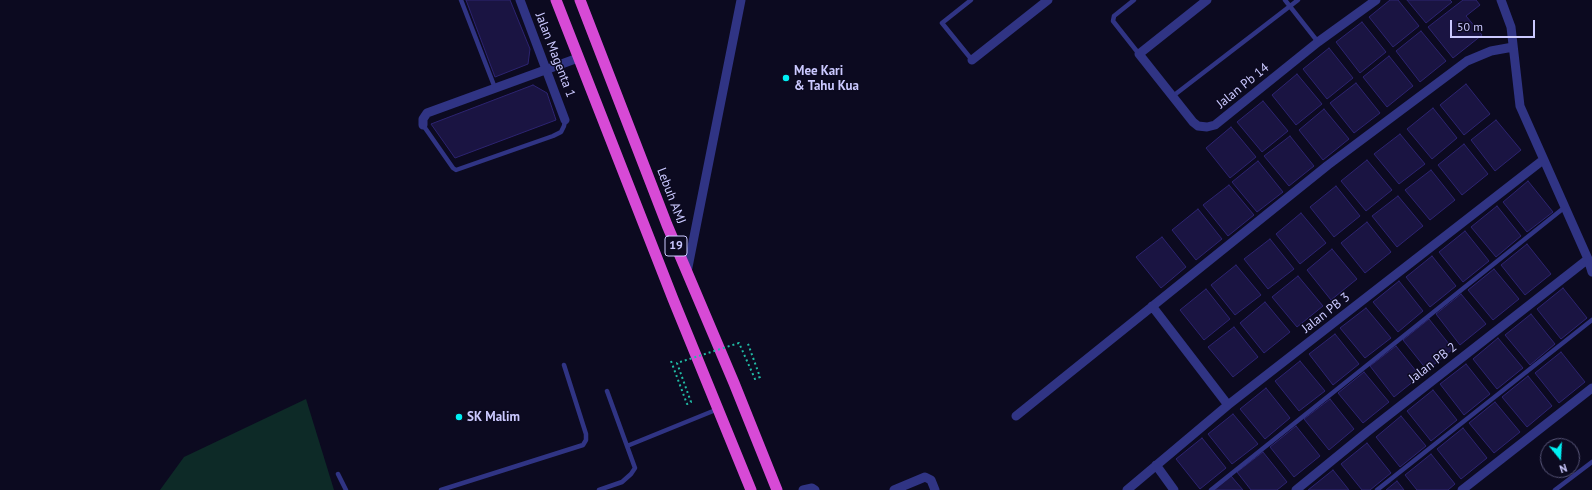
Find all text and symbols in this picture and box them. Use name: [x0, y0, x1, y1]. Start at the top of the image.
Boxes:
street label: Jalan Magenta 1: [532, 10, 578, 100]
scale bar: [1452, 12, 1537, 38]
text: 50 m: [1457, 19, 1483, 34]
street label: Jalan Pb 14: [1214, 60, 1272, 112]
place label: Mee Kari & Tahu Kua: [794, 63, 859, 94]
marker: Mee Kari & Tahu Kua: [781, 73, 791, 83]
street label: Lebuh AMJ: [653, 166, 689, 226]
road number: 19: [665, 236, 687, 256]
street label: Jalan PB 3: [1299, 289, 1353, 337]
street label: Jalan PB 2: [1406, 339, 1460, 387]
place label: SK Malim: [467, 409, 520, 425]
marker: SK Malim: [454, 412, 464, 422]
north arrow: [1540, 438, 1580, 478]
text: N: [1558, 461, 1569, 476]

